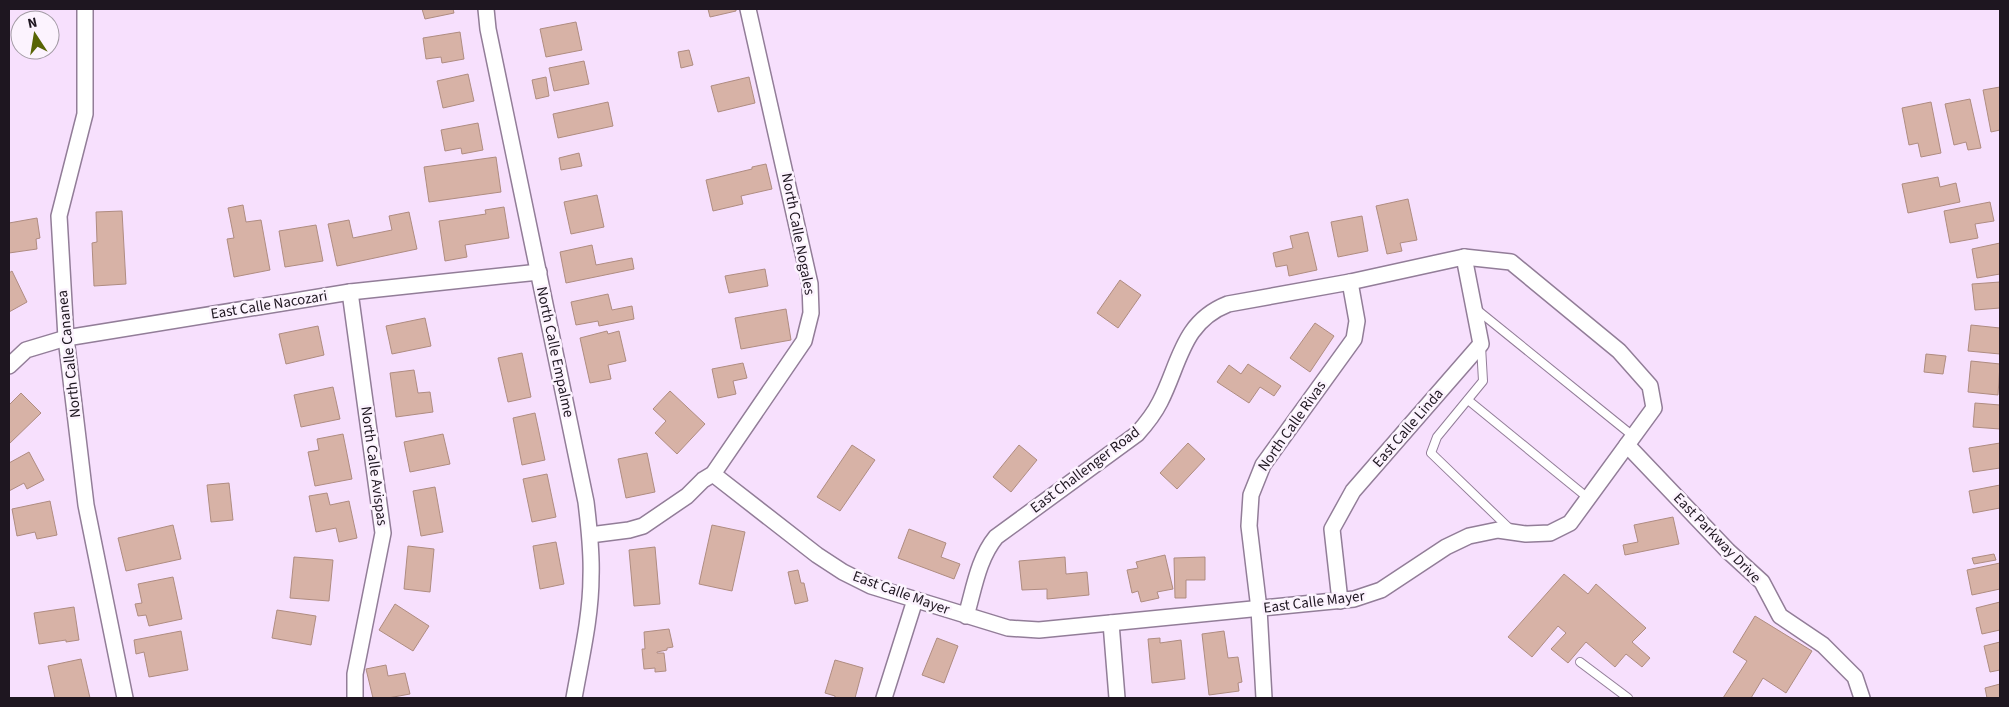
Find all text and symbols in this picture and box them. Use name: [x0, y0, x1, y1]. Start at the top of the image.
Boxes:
north arrow: [10, 10, 60, 60]
text: N: [26, 13, 39, 34]
street label: North Calle Nogales: [776, 171, 820, 297]
street label: East Calle Nacozari: [209, 285, 329, 325]
street label: North Calle Empalme: [531, 285, 579, 419]
street label: North Calle Cananea: [52, 289, 86, 419]
street label: North Calle Rivas: [1253, 376, 1331, 476]
street label: East Calle Linda: [1368, 384, 1448, 472]
street label: North Calle Avispas: [355, 405, 393, 527]
street label: East Challenger Road: [1026, 422, 1144, 518]
street label: East Parkway Drive: [1668, 488, 1766, 588]
street label: East Calle Mayer: [850, 566, 953, 621]
street label: East Calle Mayer: [1262, 585, 1367, 619]

